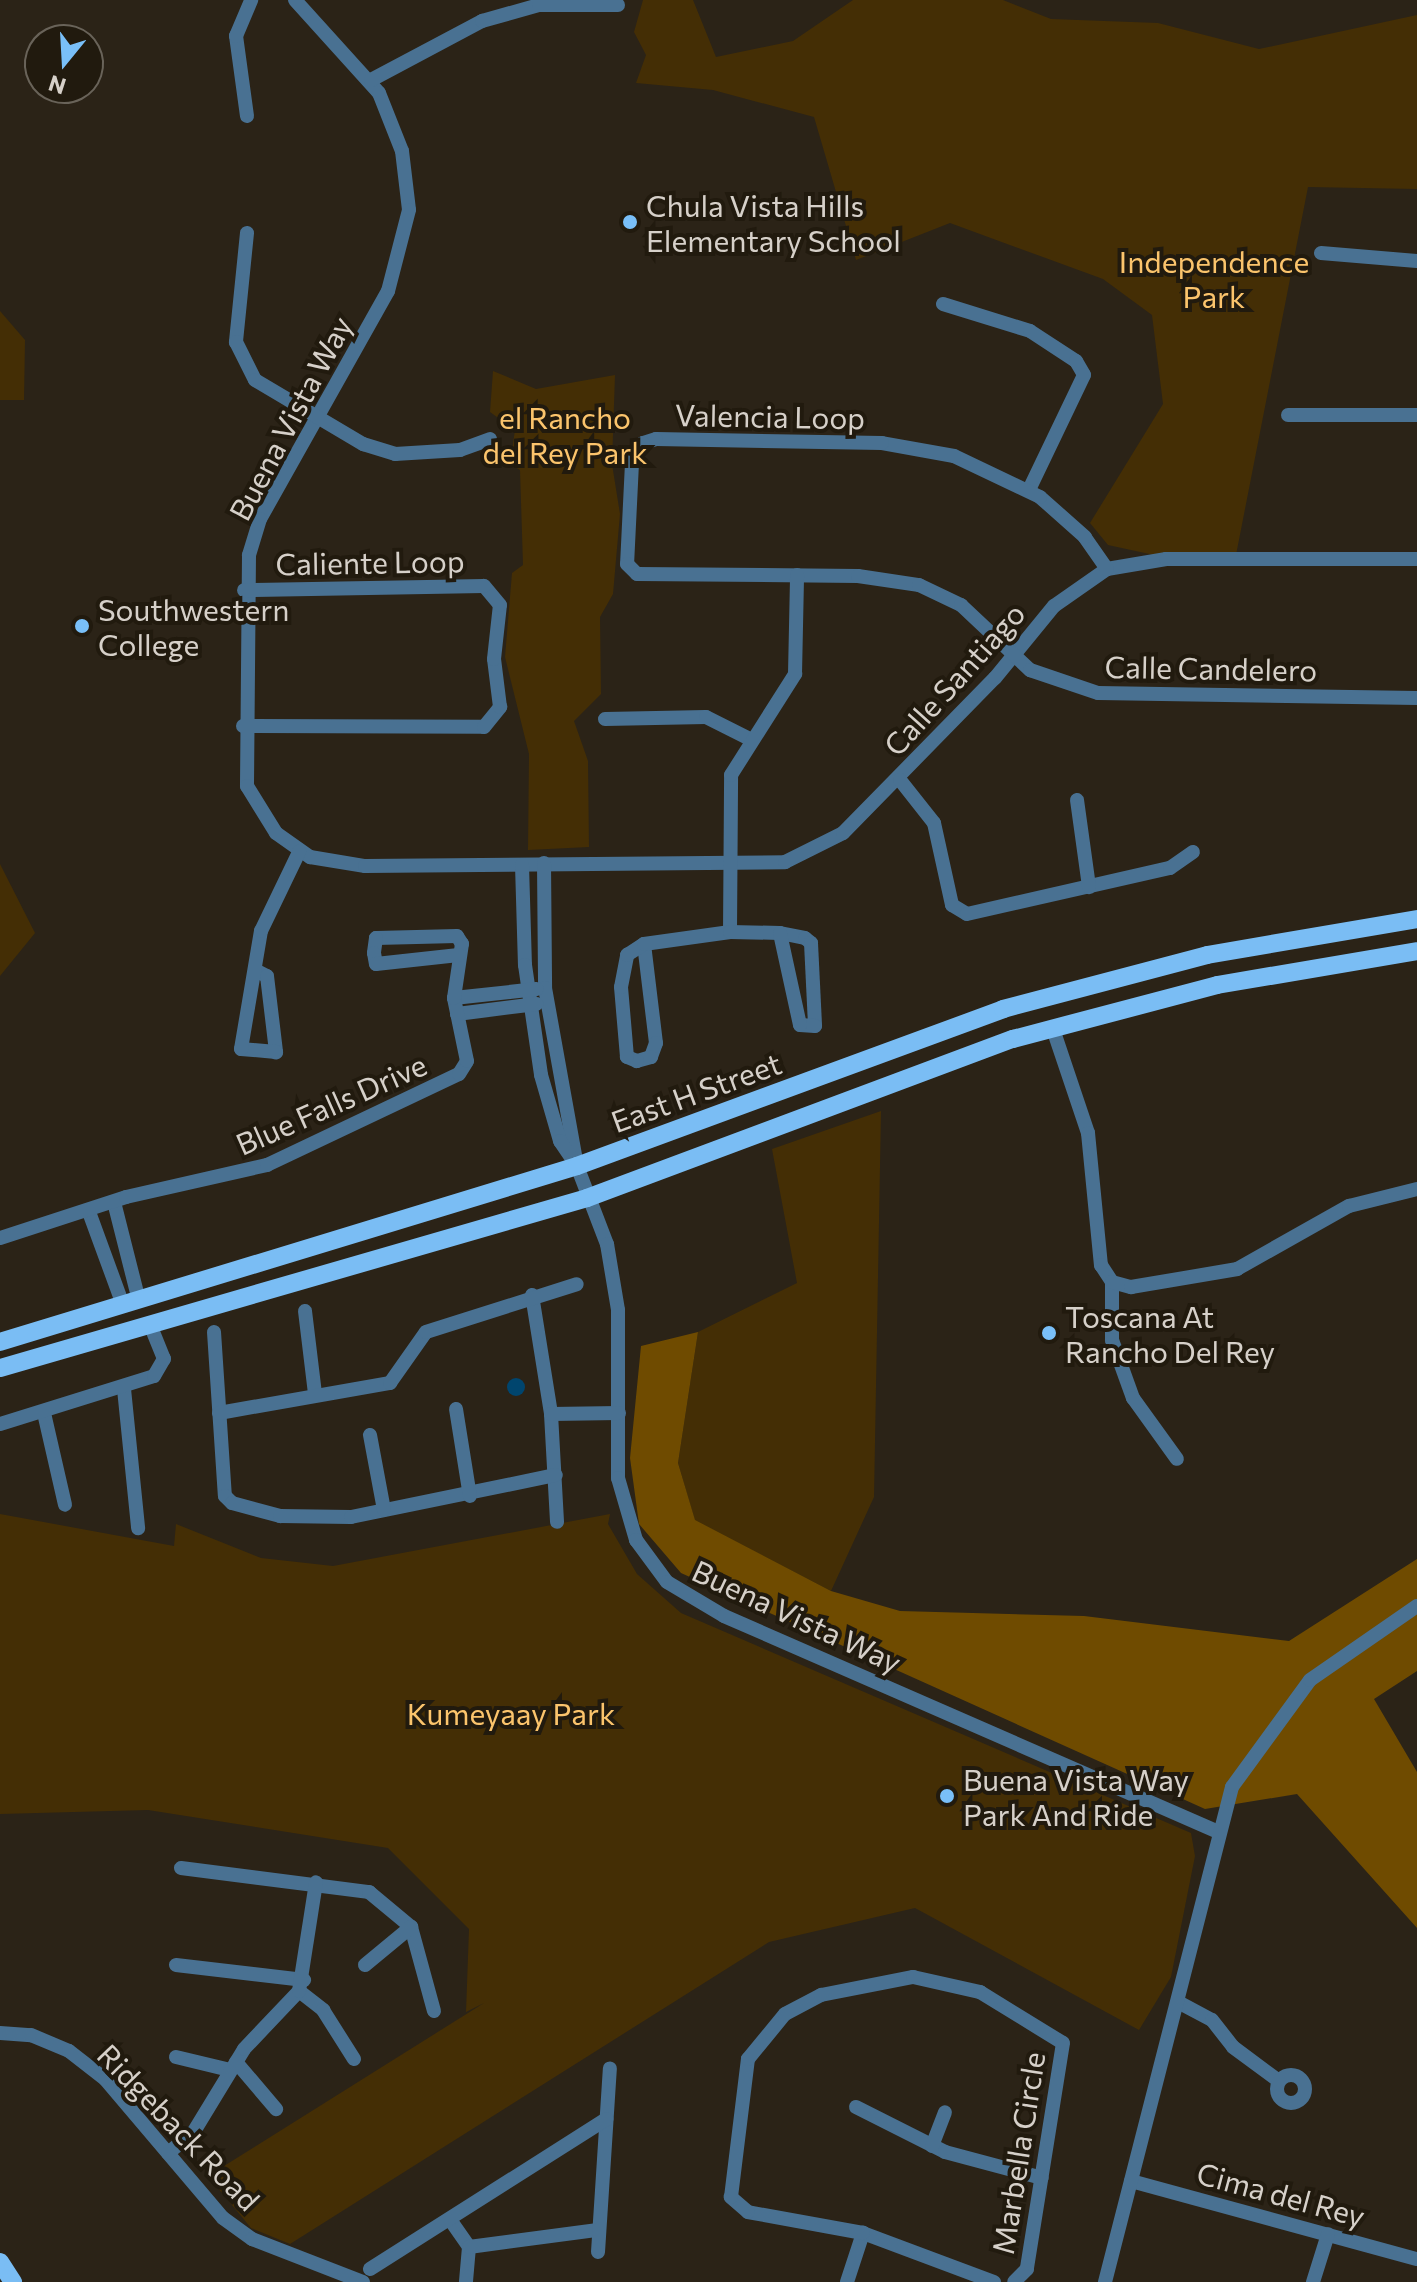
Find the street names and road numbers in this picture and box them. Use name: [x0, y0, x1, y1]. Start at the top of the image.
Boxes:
street label: Buena Vista Way: [221, 310, 359, 526]
street label: Valencia Loop: [675, 396, 865, 436]
street label: Caliente Loop: [275, 542, 465, 582]
street label: Calle Santiago: [876, 595, 1032, 763]
street label: Calle Candelero: [1104, 648, 1318, 688]
street label: East H Street: [606, 1045, 786, 1139]
street label: Blue Falls Drive: [230, 1046, 432, 1162]
street label: Buena Vista Way: [687, 1552, 907, 1680]
street label: Ridgeback Road: [91, 2036, 267, 2218]
street label: Marbella Circle: [984, 2049, 1052, 2257]
street label: Cima del Rey: [1193, 2154, 1369, 2234]

